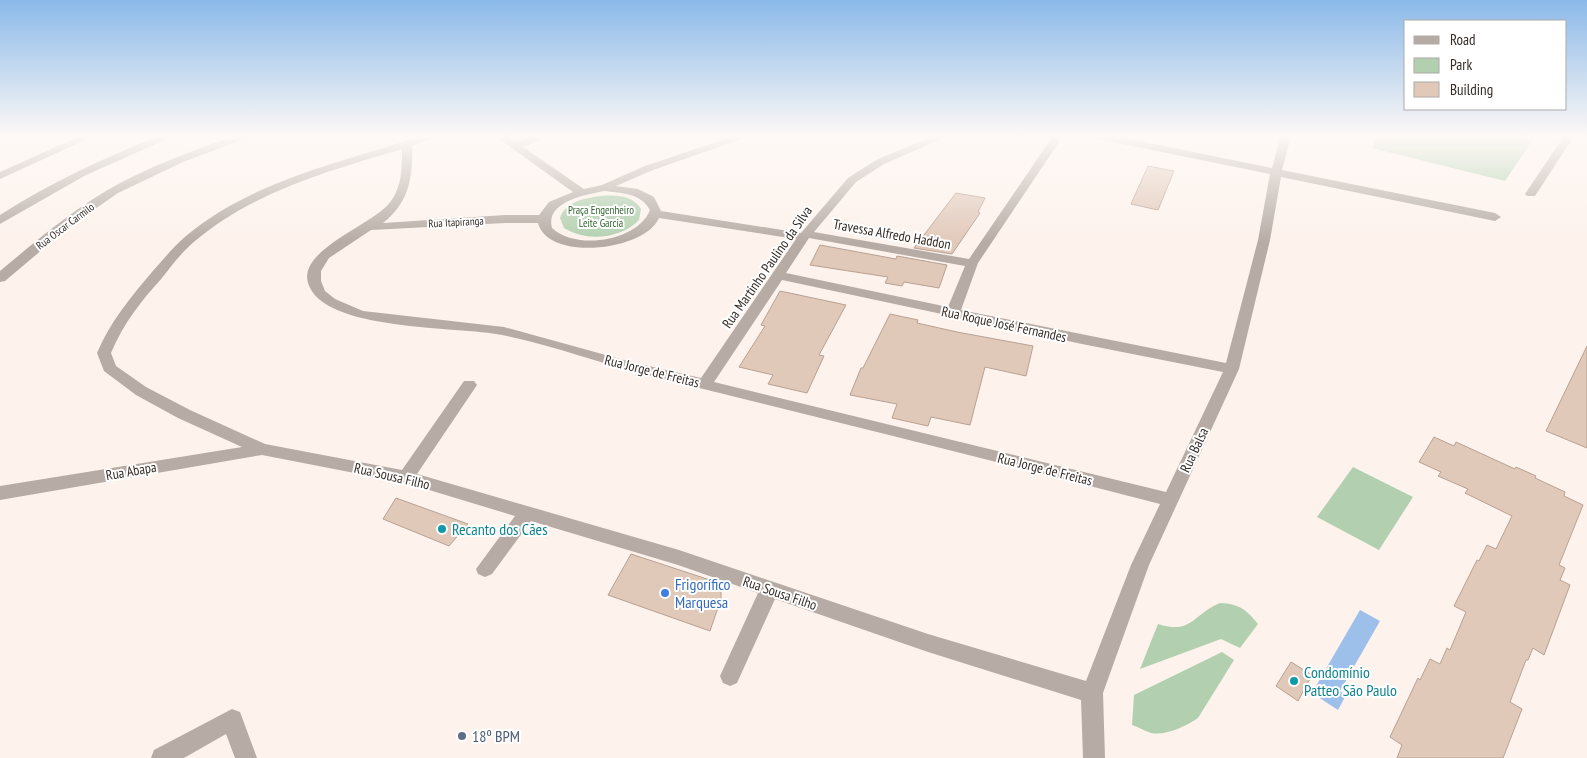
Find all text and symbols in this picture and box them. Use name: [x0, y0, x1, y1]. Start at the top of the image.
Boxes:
legend: [1404, 20, 1567, 110]
text: Road: [1450, 30, 1476, 49]
text: Park: [1450, 55, 1472, 74]
text: Building: [1450, 80, 1493, 99]
street label: Rua Oscar Carmilo: [33, 199, 97, 252]
street label: Rua Martinho Paulino da Silva: [718, 202, 816, 332]
park label: Praça Engenheiro Leite Garcia: [568, 203, 634, 230]
street label: Rua Itapiranga: [428, 214, 484, 230]
street label: Travessa Alfredo Haddon: [832, 215, 952, 253]
street label: Rua Roque José Fernandes: [940, 302, 1068, 346]
street label: Rua Jorge de Freitas: [603, 351, 701, 392]
street label: Rua Balsa: [1176, 425, 1212, 475]
street label: Rua Jorge de Freitas: [996, 449, 1094, 490]
street label: Rua Abapa: [104, 458, 158, 484]
street label: Rua Sousa Filho: [352, 459, 432, 493]
place label: Recanto dos Cães: [452, 519, 548, 539]
marker: Recanto dos Cães: [436, 523, 448, 535]
street label: Rua Sousa Filho: [741, 572, 819, 614]
place label: Frigorífico Marquesa: [675, 574, 731, 612]
marker: Frigorífico Marquesa: [659, 587, 671, 599]
place label: Condomínio Patteo São Paulo: [1304, 662, 1397, 700]
marker: Condomínio Patteo São Paulo: [1288, 675, 1300, 687]
place label: 18º BPM: [472, 726, 520, 746]
marker: 18º BPM: [456, 730, 468, 742]

